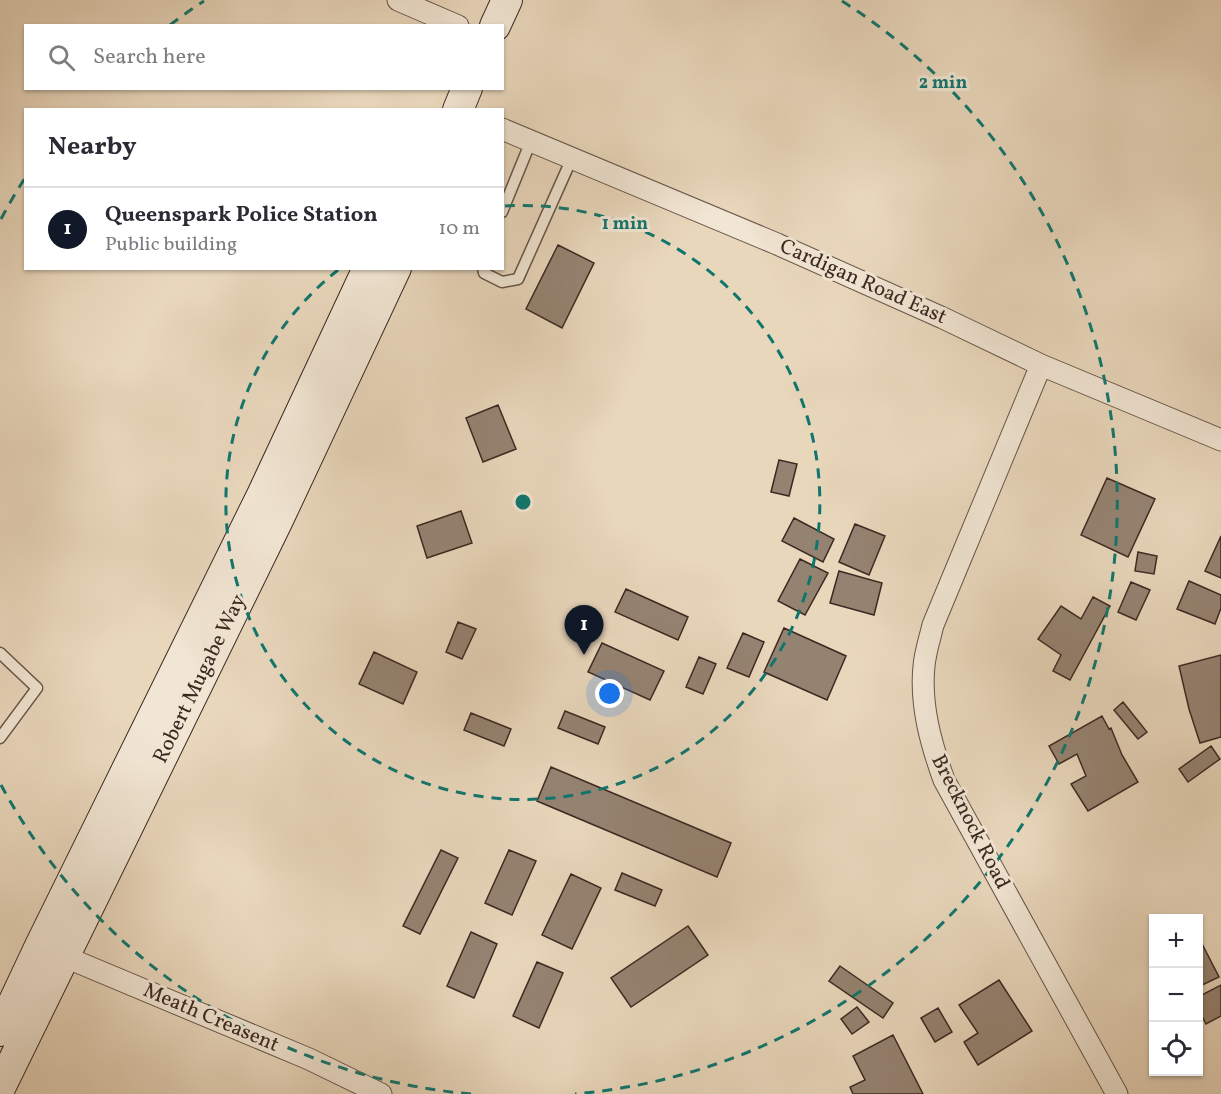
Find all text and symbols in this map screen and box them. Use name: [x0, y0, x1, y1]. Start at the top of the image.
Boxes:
search box: [24, 24, 504, 90]
icon: search: [45, 41, 78, 74]
text: Search here: [93, 42, 206, 73]
text: 2 min: [919, 71, 967, 96]
text: Nearby: [48, 129, 137, 165]
text: Queenspark Police Station: [105, 200, 378, 231]
text: 1 min: [602, 212, 648, 237]
text: 1: [63, 215, 72, 243]
text: 10 m: [439, 215, 480, 243]
text: Public building: [105, 231, 237, 259]
street label: Cardigan Road East: [775, 232, 951, 332]
centre of rings: [513, 492, 533, 512]
street label: Robert Mugabe Way: [146, 589, 254, 768]
pin: 1: [564, 606, 604, 655]
your location: [595, 679, 624, 708]
street label: Brecknock Road: [924, 750, 1016, 894]
map controls: [1149, 914, 1203, 1076]
button: +: [1149, 914, 1203, 968]
button: −: [1149, 968, 1203, 1022]
street label: Meath Creasent: [139, 976, 283, 1060]
button: locate: [1149, 1022, 1203, 1076]

